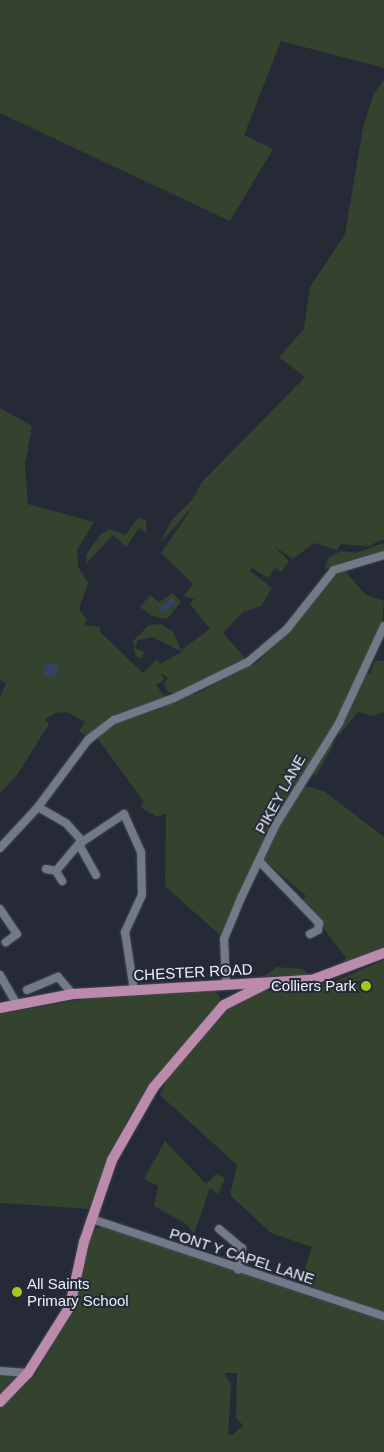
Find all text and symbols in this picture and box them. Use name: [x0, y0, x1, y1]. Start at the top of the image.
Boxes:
street label: PIKEY LANE: [251, 751, 309, 837]
street label: CHESTER ROAD: [133, 960, 253, 984]
place label: Colliers Park: [271, 977, 356, 995]
marker: Colliers Park: [360, 980, 372, 992]
street label: PONT Y CAPEL LANE: [167, 1224, 317, 1288]
place label: All Saints Primary School: [27, 1274, 129, 1309]
marker: All Saints Primary School: [11, 1286, 23, 1298]

